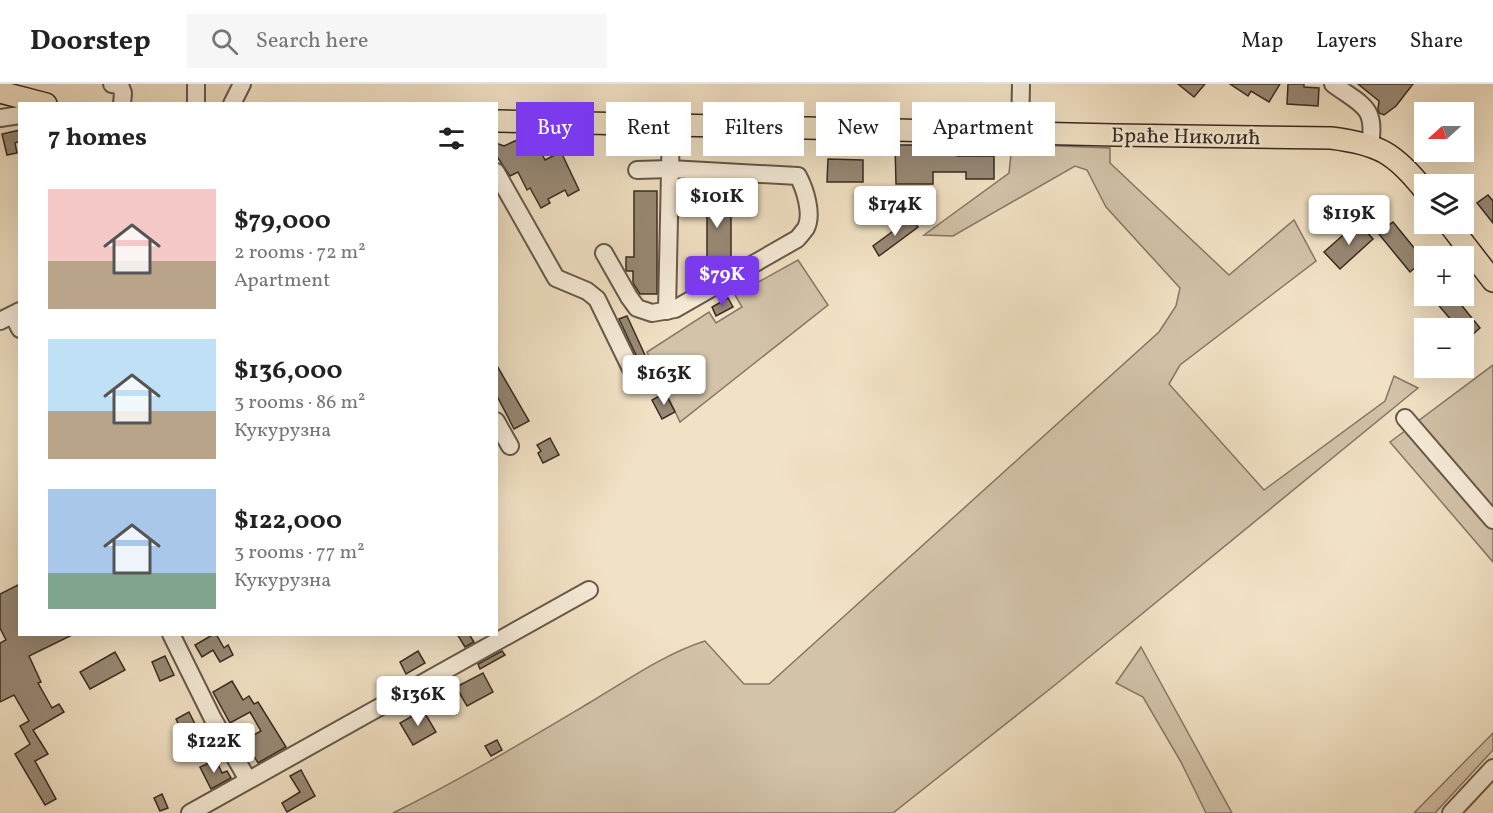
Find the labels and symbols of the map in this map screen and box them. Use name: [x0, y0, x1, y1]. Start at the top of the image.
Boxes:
north arrow: [1414, 102, 1474, 162]
street label: Браће Николић: [1111, 122, 1261, 153]
pin: $101K: [675, 178, 759, 229]
pin: $174K: [853, 186, 937, 237]
pin: $119K: [1307, 195, 1391, 246]
pin: $79K: [686, 256, 758, 307]
pin: $163K: [622, 355, 706, 406]
pin: $136K: [376, 676, 460, 727]
pin: $122K: [172, 723, 256, 774]

